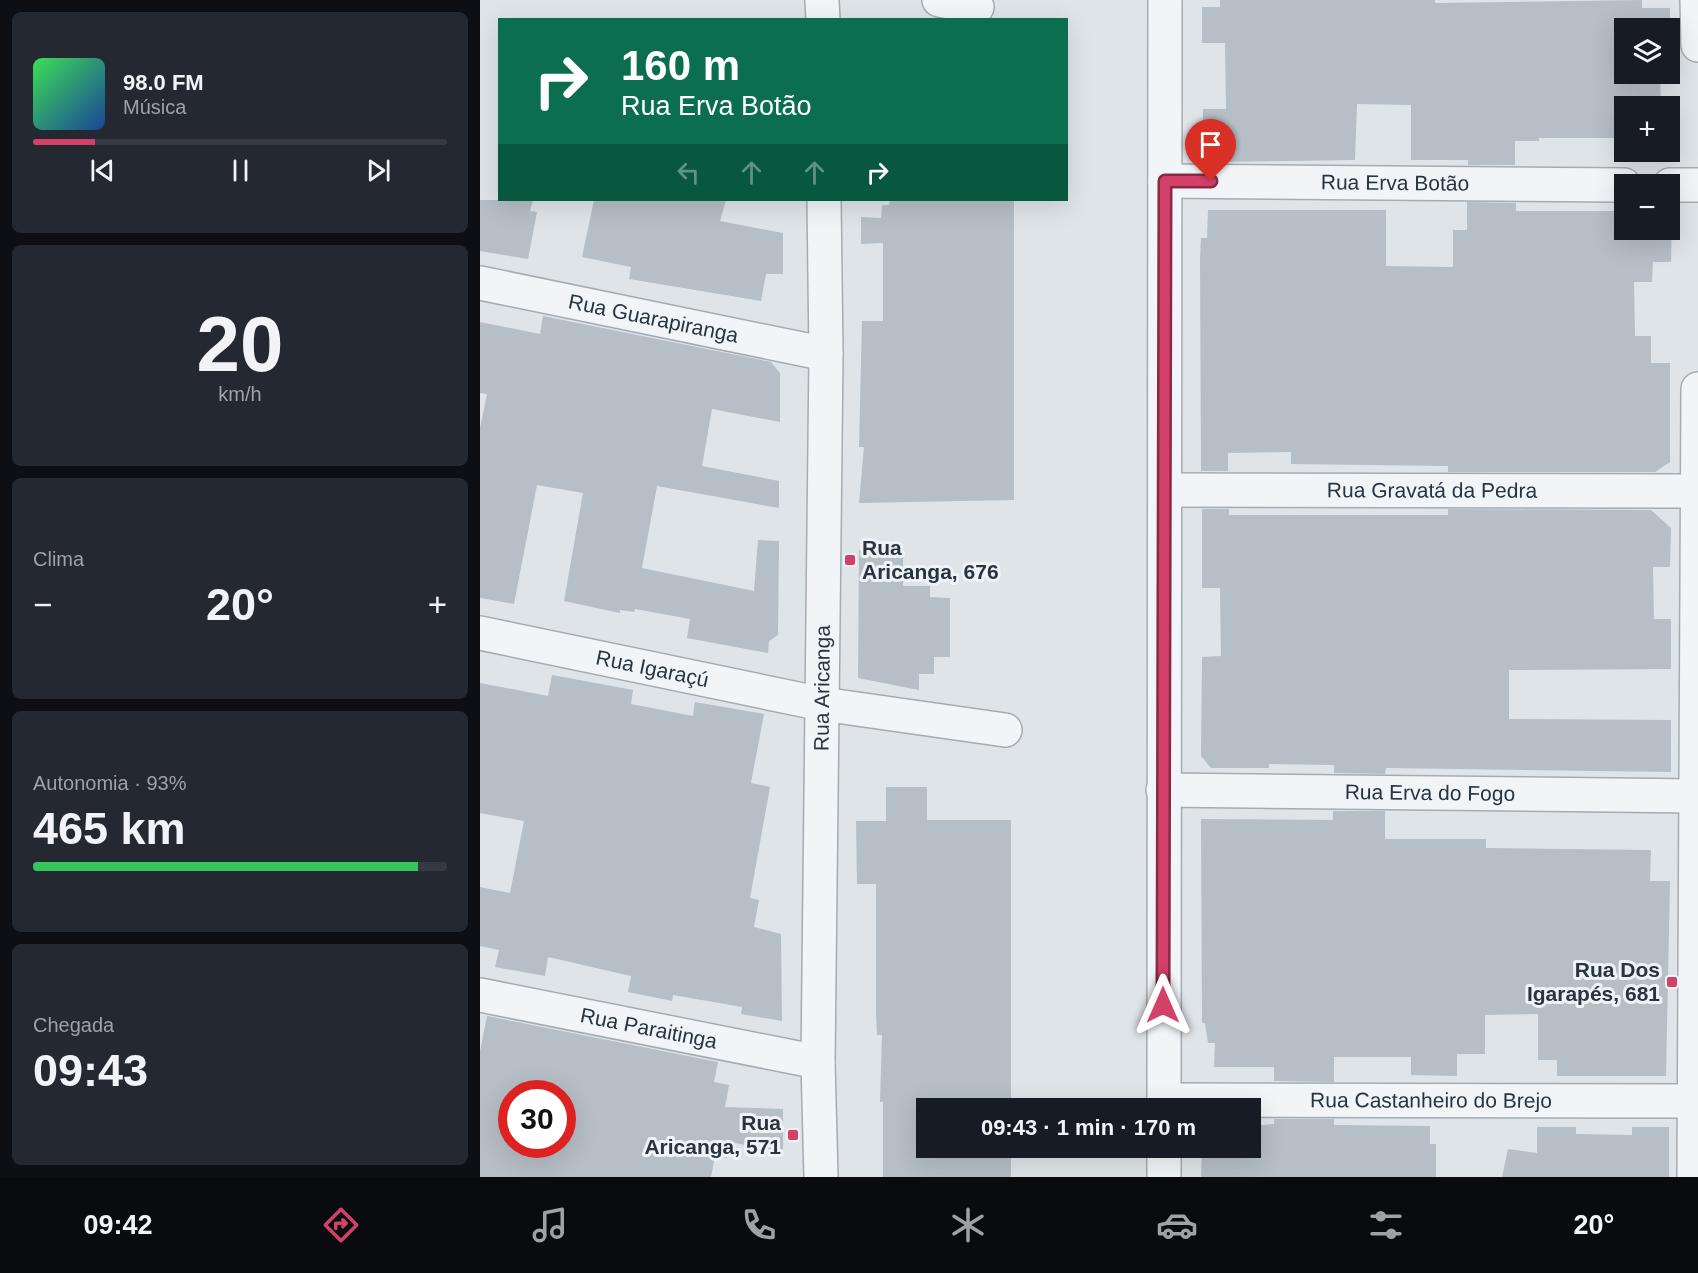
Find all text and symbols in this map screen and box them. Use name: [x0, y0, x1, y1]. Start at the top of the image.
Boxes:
map controls: [1614, 18, 1680, 240]
button: layers: [1614, 18, 1680, 84]
icon: right: [522, 42, 600, 120]
text: 160 m: [621, 42, 740, 89]
text: 98.0 FM: [123, 70, 204, 95]
text: Rua Erva Botão: [621, 91, 812, 121]
text: Música: [123, 96, 186, 118]
button: +: [1614, 96, 1680, 162]
pin: [1185, 119, 1236, 181]
icon: arrive: [1194, 128, 1227, 161]
icon: previous: [86, 154, 119, 187]
icon: pause: [224, 154, 257, 187]
icon: next: [362, 154, 395, 187]
icon: left: [672, 156, 705, 189]
icon: ahead: [735, 156, 768, 189]
icon: ahead: [798, 156, 831, 189]
icon: right: [861, 156, 894, 189]
street label: Rua Erva Botão: [1321, 170, 1469, 195]
button: −: [1614, 174, 1680, 240]
street label: Rua Guarapiranga: [566, 289, 741, 347]
text: 20: [197, 300, 283, 388]
text: km/h: [218, 383, 262, 405]
street label: Rua Gravatá da Pedra: [1327, 478, 1537, 502]
place label: Rua Aricanga, 676: [862, 536, 999, 583]
text: Clima: [33, 548, 84, 570]
marker: Rua Aricanga, 676: [843, 553, 857, 567]
text: 20°: [206, 579, 274, 630]
text: −: [33, 586, 52, 623]
text: +: [428, 586, 447, 623]
street label: Rua Aricanga: [810, 625, 834, 751]
street label: Rua Igaraçú: [594, 645, 711, 691]
text: Autonomia · 93%: [33, 772, 186, 794]
street label: Rua Erva do Fogo: [1345, 780, 1515, 805]
text: 465 km: [33, 803, 186, 854]
place label: Rua Dos Igarapés, 681: [1527, 958, 1660, 1005]
position arrow: [1131, 973, 1195, 1037]
marker: Rua Dos Igarapés, 681: [1665, 975, 1679, 989]
street label: Rua Paraitinga: [578, 1003, 720, 1053]
text: Chegada: [33, 1014, 114, 1036]
text: 09:43: [33, 1045, 148, 1096]
speed limit sign: 30: [498, 1080, 576, 1158]
street label: Rua Castanheiro do Brejo: [1310, 1088, 1552, 1112]
place label: Rua Aricanga, 571: [644, 1111, 781, 1158]
text: 09:43 · 1 min · 170 m: [981, 1115, 1196, 1140]
marker: Rua Aricanga, 571: [786, 1128, 800, 1142]
icon: directions: [320, 1204, 362, 1246]
icon: music: [529, 1204, 571, 1246]
icon: phone: [738, 1204, 780, 1246]
icon: climate: [947, 1204, 989, 1246]
icon: car: [1156, 1204, 1198, 1246]
icon: filters: [1365, 1204, 1407, 1246]
text: 09:42: [84, 1210, 153, 1240]
text: 20°: [1574, 1210, 1614, 1240]

